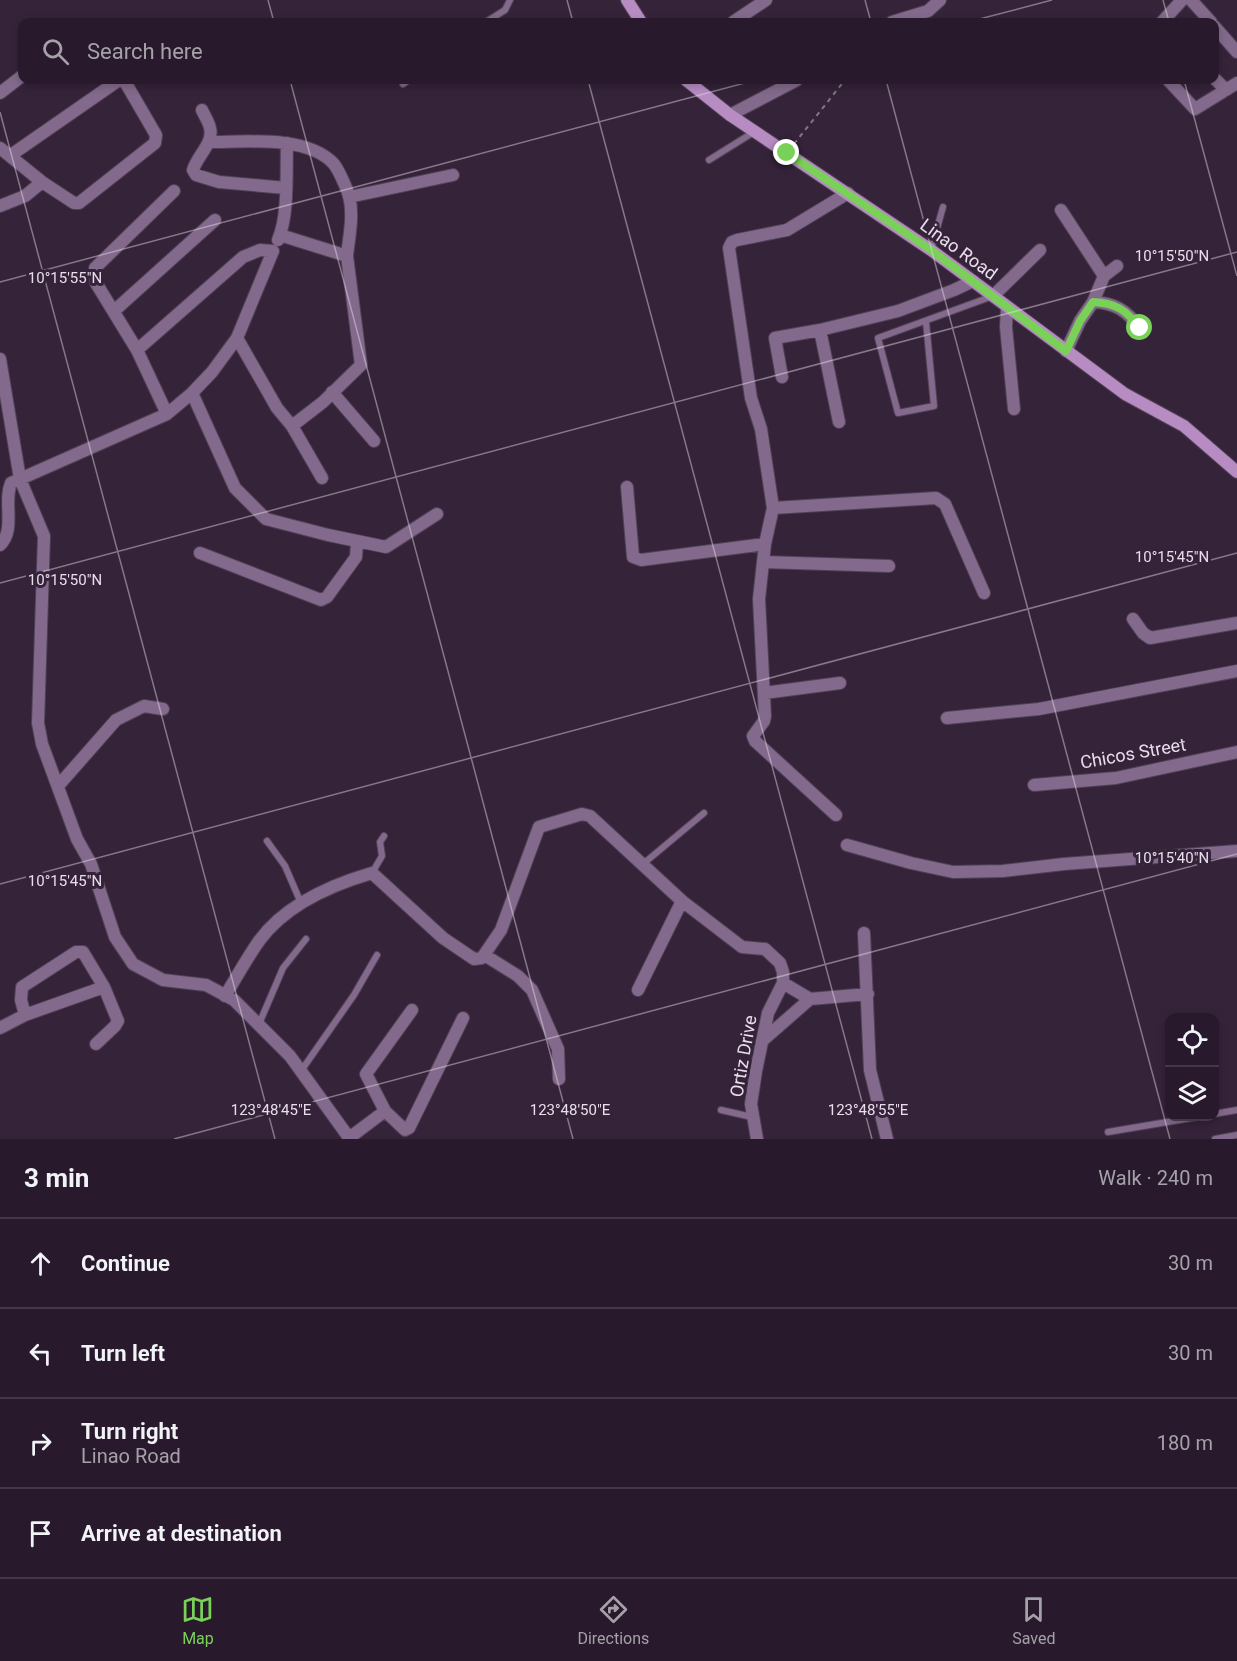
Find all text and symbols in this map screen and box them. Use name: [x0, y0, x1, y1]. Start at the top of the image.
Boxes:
search box: [18, 18, 1219, 84]
icon: search: [39, 35, 72, 68]
text: Search here: [87, 39, 203, 64]
route end: [773, 139, 799, 165]
street label: Linao Road: [916, 214, 1002, 284]
text: 10°15'50"N: [1135, 247, 1209, 265]
text: 10°15'55"N: [28, 269, 102, 287]
route start: [1126, 314, 1152, 340]
text: 10°15'45"N: [1135, 548, 1209, 566]
text: 10°15'50"N: [28, 571, 102, 589]
street label: Chicos Street: [1079, 733, 1188, 773]
text: 10°15'40"N: [1135, 849, 1209, 867]
text: 10°15'45"N: [28, 872, 102, 890]
street label: Ortiz Drive: [725, 1013, 761, 1099]
map controls: [1165, 1013, 1219, 1121]
button: locate: [1165, 1013, 1219, 1067]
button: layers: [1165, 1067, 1219, 1121]
text: 123°48'45"E: [231, 1101, 312, 1119]
text: 123°48'50"E: [530, 1101, 611, 1119]
text: 123°48'55"E: [828, 1101, 909, 1119]
text: 3 min: [24, 1163, 89, 1193]
text: Walk · 240 m: [1098, 1166, 1213, 1190]
icon: ahead: [24, 1247, 57, 1280]
text: Continue: [81, 1251, 170, 1276]
text: 30 m: [1168, 1251, 1213, 1275]
icon: left: [24, 1337, 57, 1370]
text: Turn left: [81, 1341, 165, 1366]
text: 30 m: [1168, 1341, 1213, 1365]
text: Turn right: [81, 1419, 178, 1444]
icon: right: [24, 1427, 57, 1460]
text: 180 m: [1157, 1431, 1213, 1455]
text: Linao Road: [81, 1444, 181, 1468]
icon: arrive: [24, 1517, 57, 1550]
text: Arrive at destination: [81, 1521, 282, 1546]
tab: Map: [181, 1593, 214, 1648]
tab: Directions: [577, 1593, 649, 1648]
tab: Saved: [1012, 1593, 1056, 1648]

